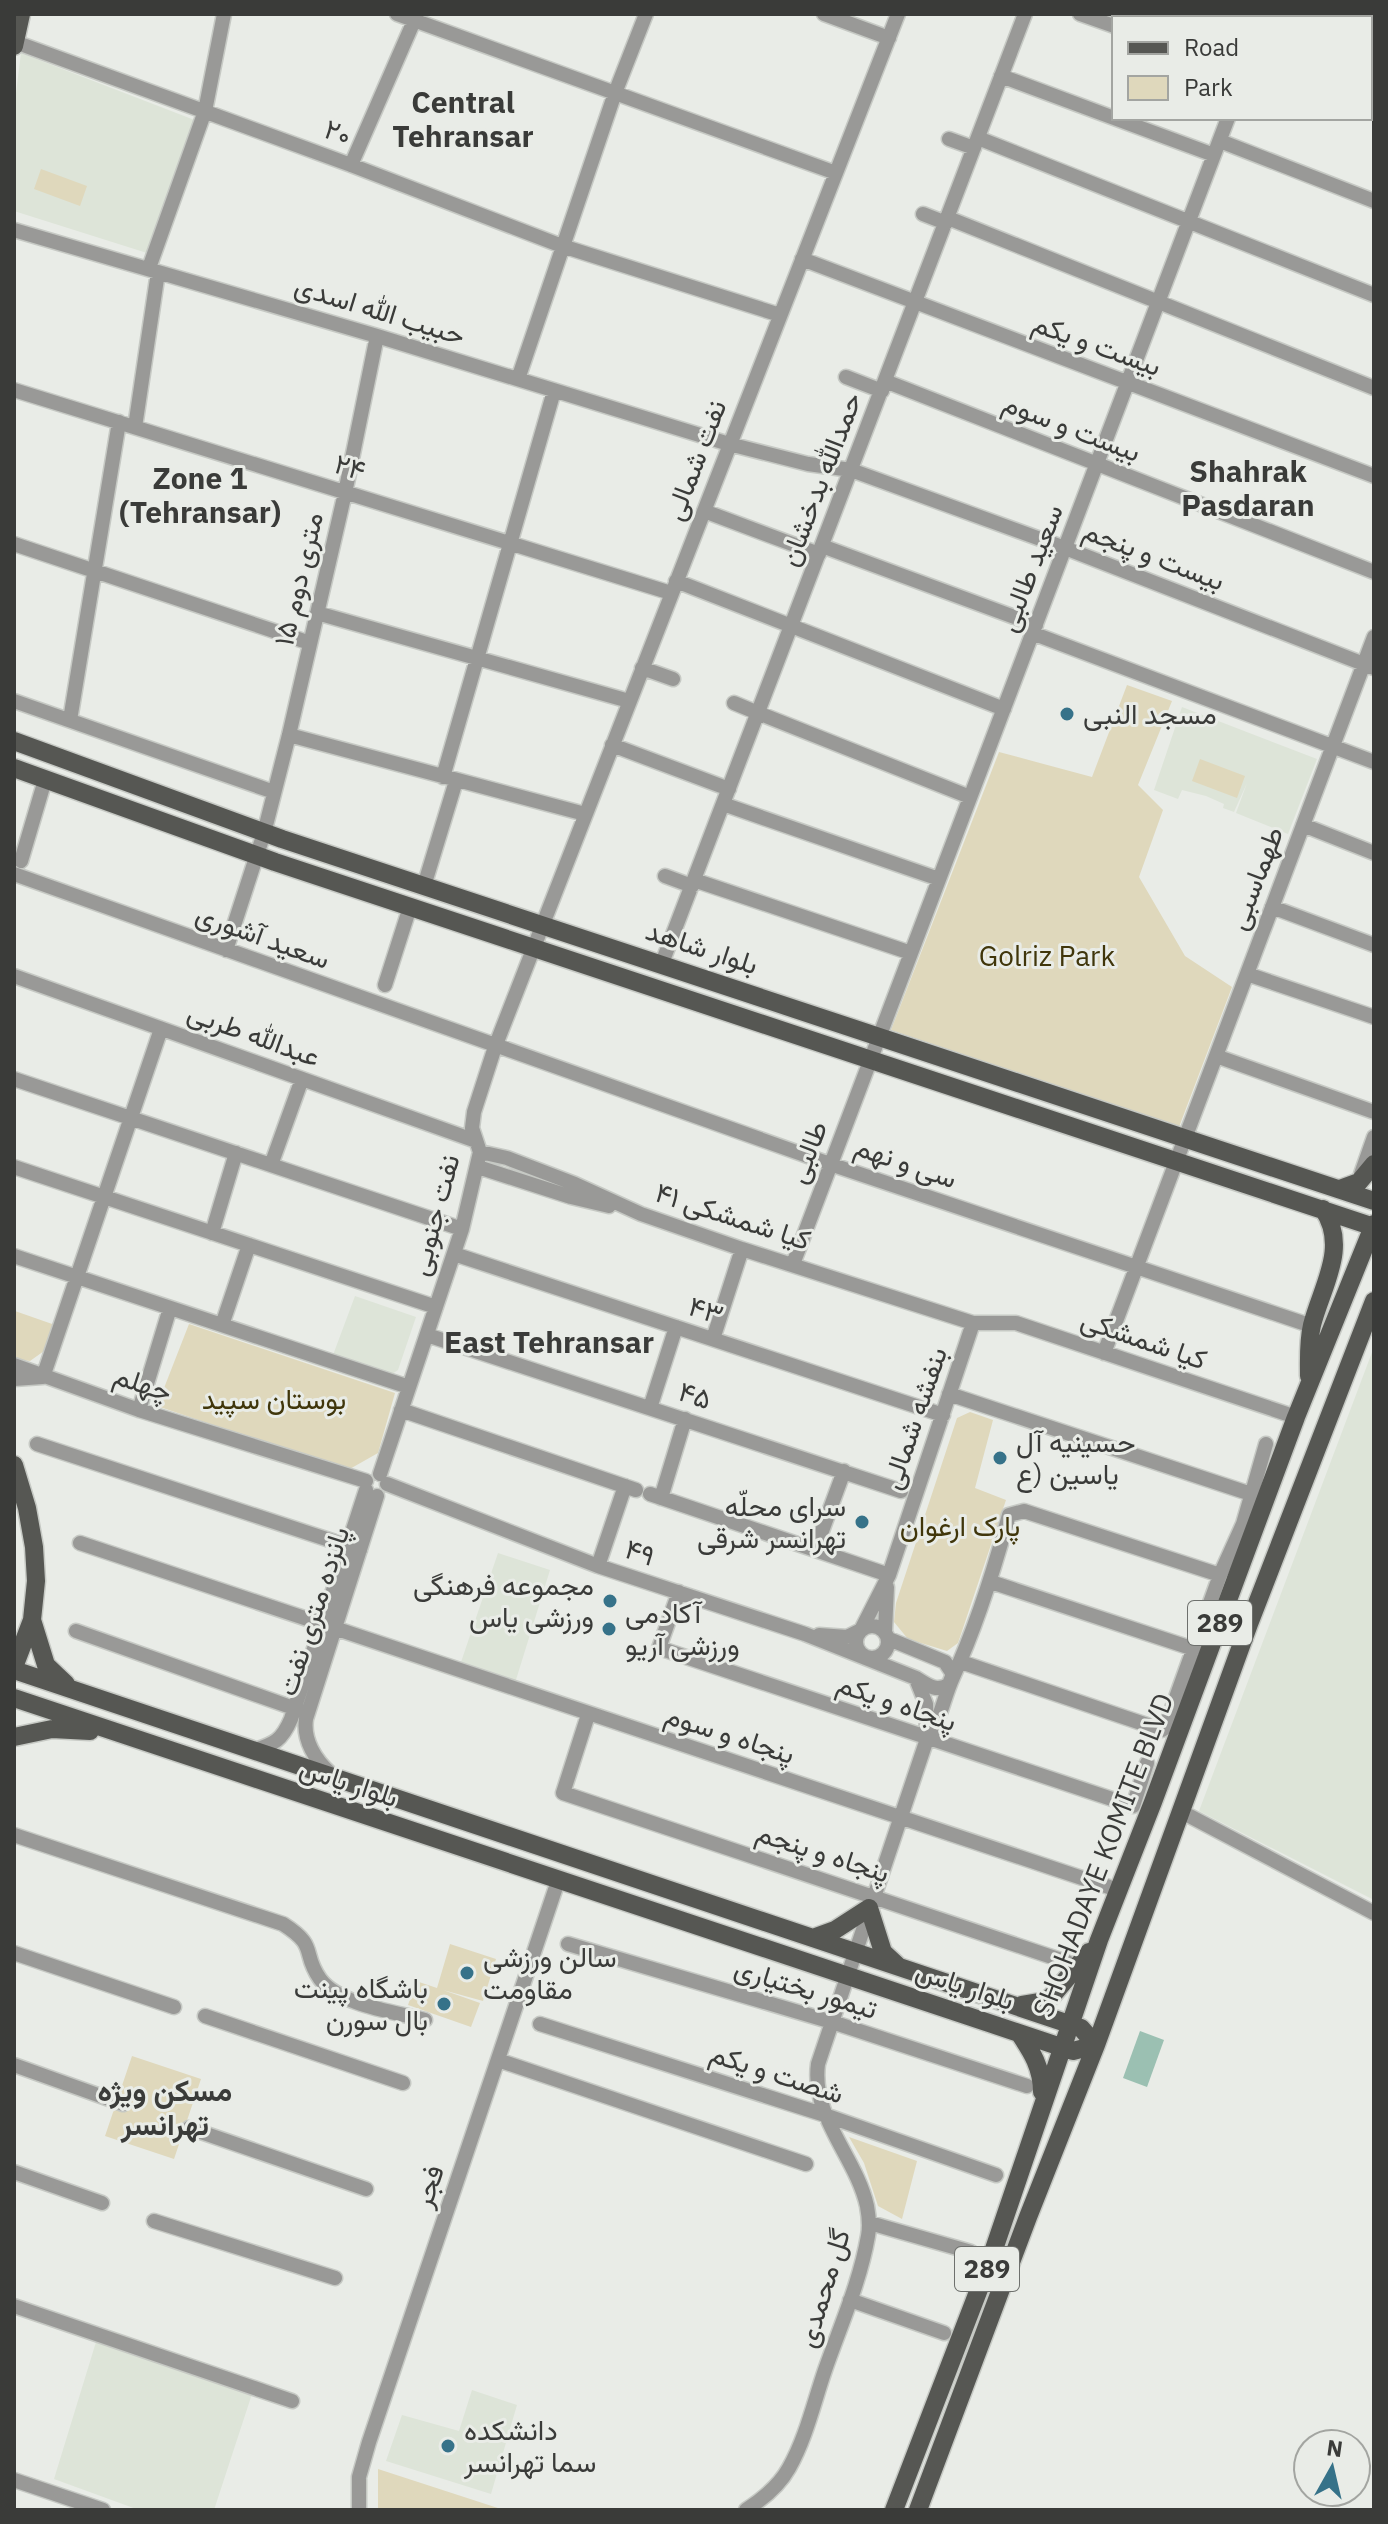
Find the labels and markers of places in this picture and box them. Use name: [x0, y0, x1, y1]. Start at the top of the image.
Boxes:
place label: مسجد النبی: [1083, 695, 1217, 732]
marker: مسجد النبی: [1058, 705, 1076, 723]
place label: حسینیه آل یاسین (ع: [1016, 1423, 1136, 1493]
marker: حسینیه آل یاسین (ع: [991, 1449, 1009, 1467]
place label: سرای محلّه تهرانسر شرقی: [697, 1487, 846, 1556]
marker: سرای محلّه تهرانسر شرقی: [853, 1513, 871, 1531]
place label: مجموعه فرهنگی ورزشی یاس: [413, 1566, 594, 1635]
marker: مجموعه فرهنگی ورزشی یاس: [601, 1592, 619, 1610]
place label: آکادمی ورزشی آریو: [625, 1594, 740, 1663]
marker: آکادمی ورزشی آریو: [600, 1620, 618, 1638]
place label: سالن ورزشی مقاومت: [483, 1938, 617, 2007]
marker: سالن ورزشی مقاومت: [458, 1964, 476, 1982]
place label: باشگاه پینت بال سورن: [294, 1969, 428, 2038]
marker: باشگاه پینت بال سورن: [435, 1995, 453, 2013]
place label: دانشکده سما تهرانسر: [463, 2411, 596, 2480]
marker: دانشکده سما تهرانسر: [439, 2437, 457, 2455]

